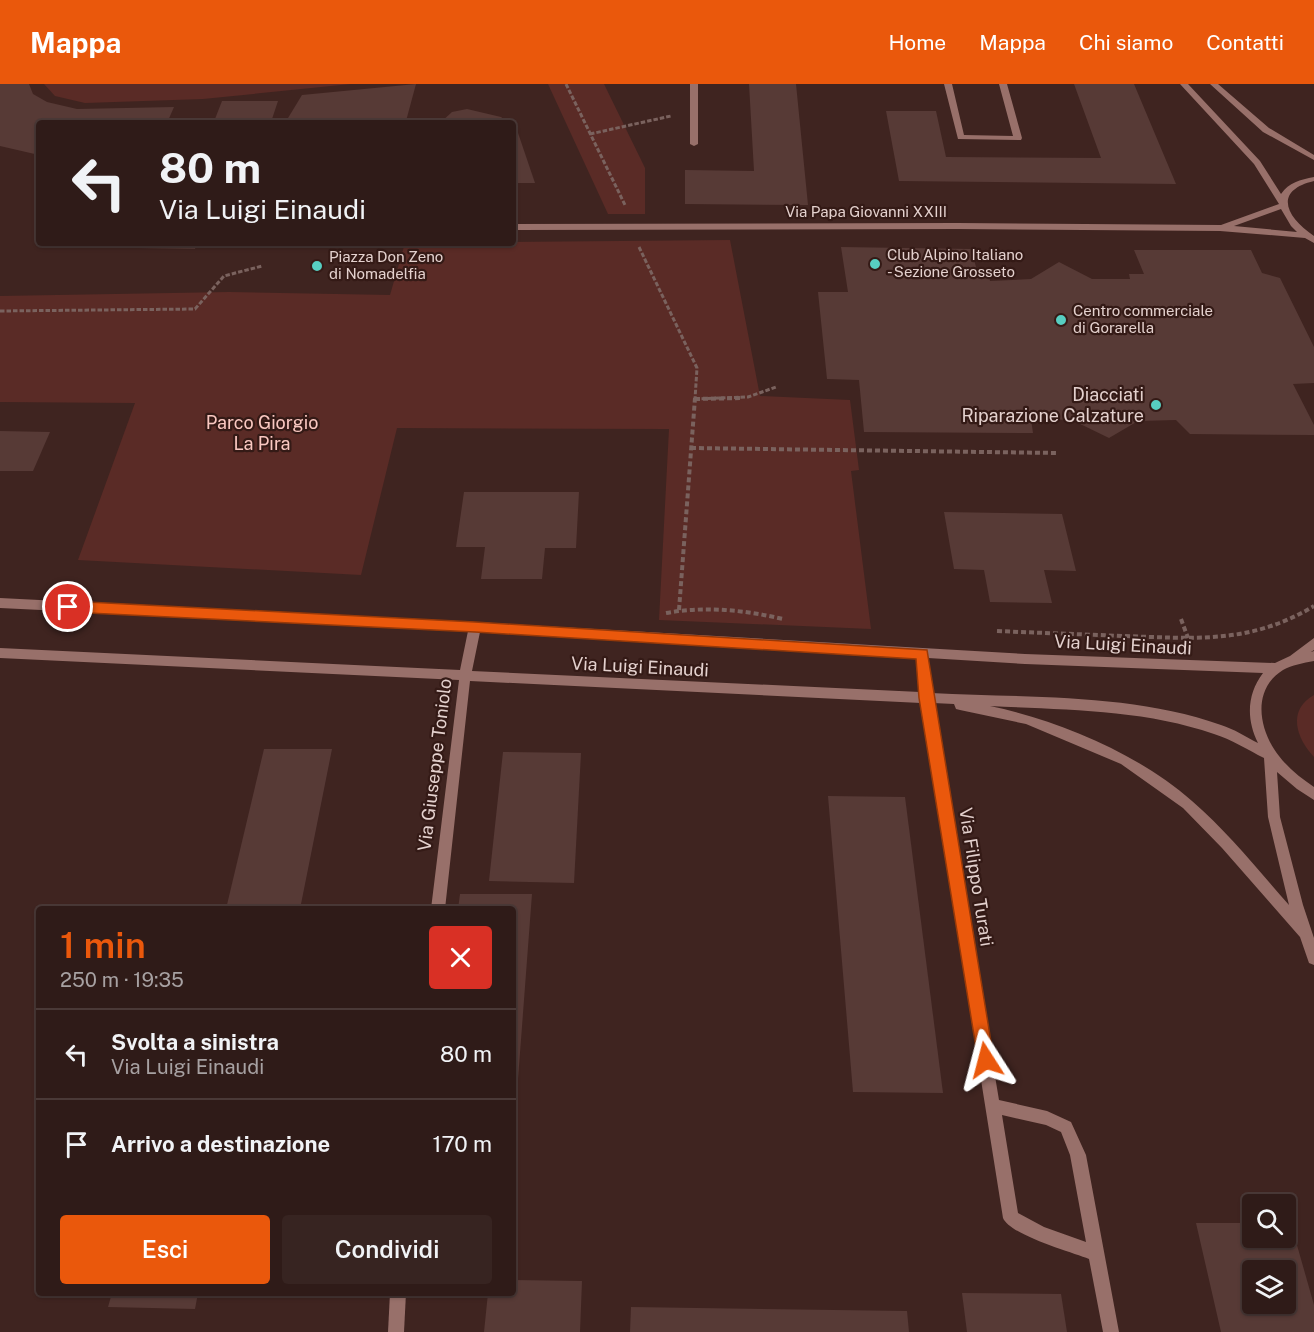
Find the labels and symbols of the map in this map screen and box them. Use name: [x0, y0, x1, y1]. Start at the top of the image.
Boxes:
street label: Via Papa Giovanni XXIII: [785, 203, 947, 220]
place label: Club Alpino Italiano - Sezione Grosseto: [887, 246, 1023, 280]
place label: Piazza Don Zeno di Nomadelfia: [329, 248, 443, 282]
marker: Club Alpino Italiano - Sezione Grosseto: [868, 257, 882, 271]
marker: Piazza Don Zeno di Nomadelfia: [310, 259, 324, 273]
place label: Centro commerciale di Gorarella: [1073, 302, 1213, 336]
marker: Centro commerciale di Gorarella: [1054, 313, 1068, 327]
place label: Diacciati Riparazione Calzature: [961, 384, 1144, 426]
marker: Diacciati Riparazione Calzature: [1149, 398, 1163, 412]
park label: Parco Giorgio La Pira: [206, 412, 318, 454]
pin: [42, 581, 93, 632]
street label: Via Luigi Einaudi: [1054, 630, 1192, 659]
street label: Via Luigi Einaudi: [571, 652, 709, 681]
street label: Via Giuseppe Toniolo: [413, 677, 456, 853]
street label: Via Filippo Turati: [955, 806, 998, 948]
position arrow: [954, 1028, 1018, 1092]

